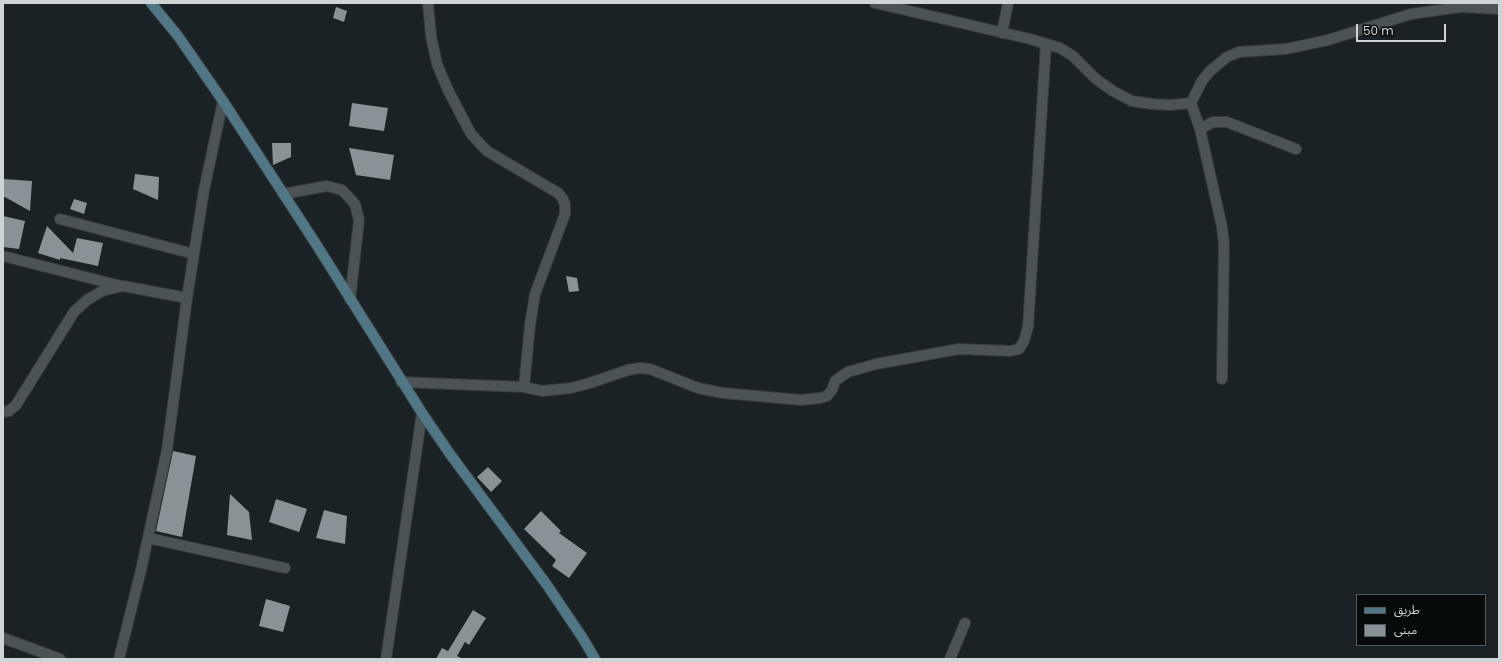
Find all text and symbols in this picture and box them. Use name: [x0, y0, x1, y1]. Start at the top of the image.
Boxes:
scale bar: [1358, 16, 1448, 42]
text: 50 m: [1363, 22, 1394, 39]
legend: [1356, 594, 1486, 646]
text: طريق: [1394, 601, 1420, 618]
text: مبنى: [1394, 621, 1417, 638]

